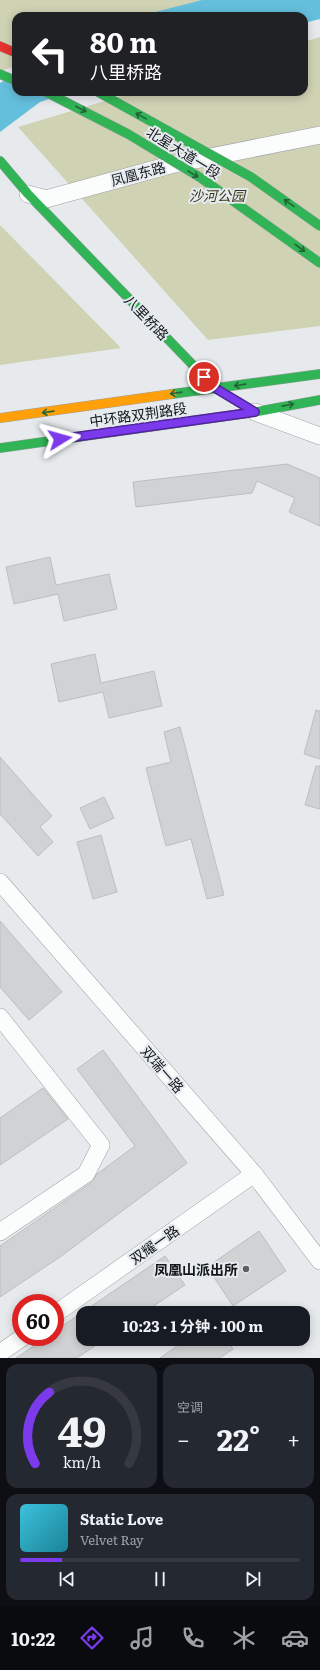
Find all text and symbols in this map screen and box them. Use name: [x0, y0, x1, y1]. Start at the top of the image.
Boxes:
text: 80 m: [90, 20, 157, 62]
icon: left: [24, 28, 76, 80]
text: 八里桥路: [90, 58, 162, 85]
one-way arrow: [74, 106, 86, 113]
one-way arrow: [135, 111, 147, 119]
street label: 北星大道一段: [143, 121, 225, 183]
street label: 凤凰东路: [108, 156, 168, 190]
one-way arrow: [187, 170, 199, 178]
park label: 沙河公园: [189, 185, 247, 205]
one-way arrow: [283, 199, 294, 207]
one-way arrow: [294, 244, 305, 252]
street label: 八里桥路: [120, 290, 174, 344]
pin: [187, 360, 221, 394]
icon: arrive: [193, 366, 215, 388]
one-way arrow: [234, 381, 247, 389]
one-way arrow: [170, 389, 183, 397]
street label: 中环路双荆路段: [88, 397, 188, 431]
one-way arrow: [281, 401, 294, 409]
one-way arrow: [42, 408, 55, 416]
position arrow: [39, 418, 81, 460]
street label: 双瑞一路: [137, 1041, 189, 1097]
street label: 双耀一路: [125, 1220, 183, 1268]
place label: 凤凰山派出所: [154, 1259, 238, 1279]
marker: 凤凰山派出所: [241, 1264, 251, 1274]
speed limit sign: 60: [12, 1294, 64, 1346]
text: 10:23 · 1 分钟 · 100 m: [123, 1314, 263, 1337]
text: 空调: [177, 1397, 203, 1416]
text: 49: [57, 1398, 106, 1460]
text: 22°: [217, 1416, 260, 1460]
text: −: [177, 1422, 190, 1455]
text: +: [287, 1422, 300, 1455]
text: km/h: [62, 1451, 101, 1472]
text: Static Love: [80, 1507, 163, 1530]
text: Velvet Ray: [80, 1530, 144, 1549]
icon: previous: [56, 1568, 78, 1590]
icon: pause: [149, 1568, 171, 1590]
icon: next: [242, 1568, 264, 1590]
icon: directions: [78, 1624, 106, 1652]
icon: music: [128, 1624, 156, 1652]
icon: phone: [179, 1624, 207, 1652]
icon: climate: [230, 1624, 258, 1652]
icon: car: [281, 1624, 309, 1652]
text: 10:22: [11, 1625, 55, 1652]

